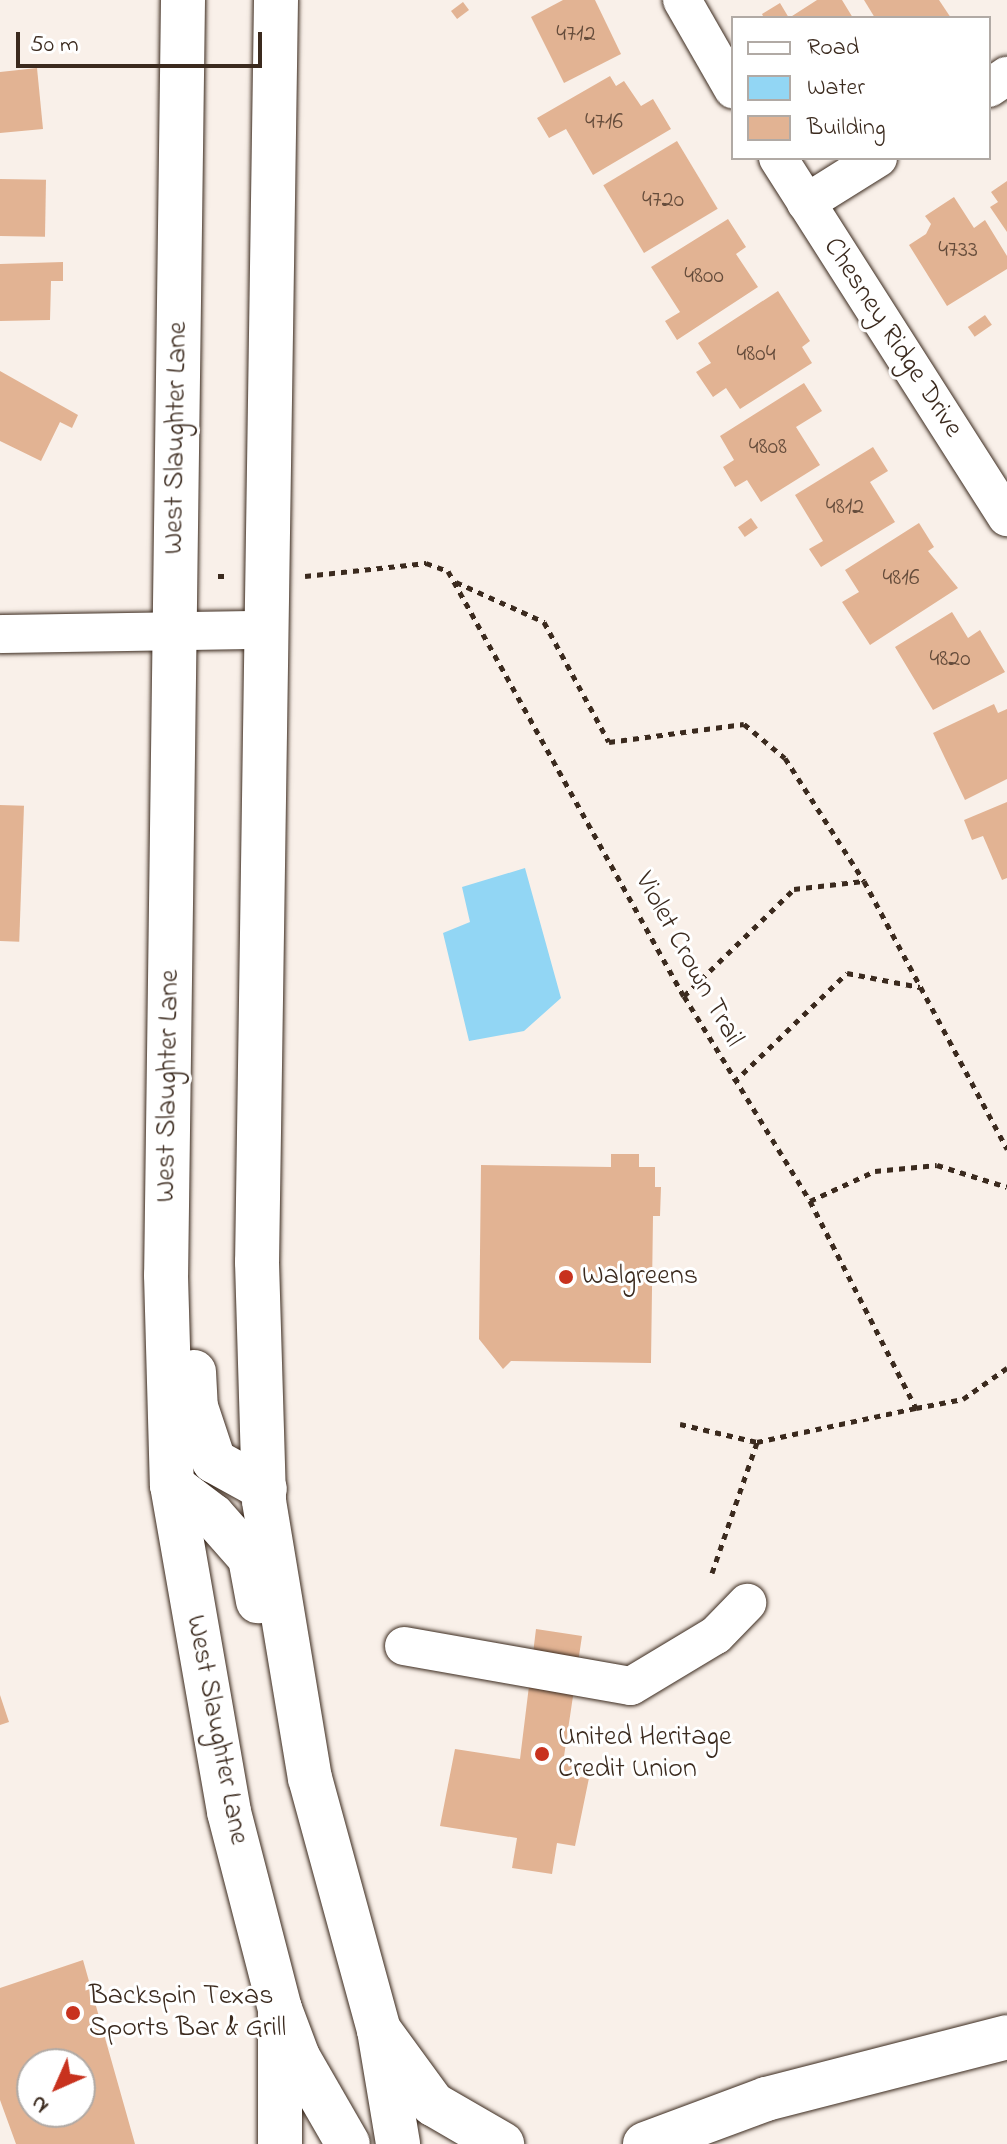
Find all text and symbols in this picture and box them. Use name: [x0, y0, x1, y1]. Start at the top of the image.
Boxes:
scale bar: [20, 16, 266, 66]
legend: [731, 16, 991, 160]
house number: 4712: [556, 21, 596, 49]
text: 50 m: [30, 28, 79, 63]
text: Road: [807, 31, 859, 66]
text: Water: [807, 71, 865, 106]
house number: 4716: [585, 109, 623, 137]
text: Building: [807, 111, 886, 146]
house number: 4720: [642, 187, 684, 215]
street label: Chesney Ridge Drive: [815, 232, 969, 444]
house number: 4733: [938, 237, 978, 265]
house number: 4800: [684, 263, 724, 291]
street label: West Slaughter Lane: [158, 321, 196, 555]
house number: 4804: [736, 341, 776, 369]
house number: 4808: [749, 434, 787, 462]
house number: 4812: [826, 494, 864, 522]
house number: 4816: [882, 565, 920, 593]
house number: 4820: [929, 646, 971, 674]
street label: Violet Crown Trail: [626, 867, 750, 1053]
street label: West Slaughter Lane: [150, 969, 188, 1203]
place label: Walgreens: [582, 1260, 698, 1294]
marker: Walgreens: [557, 1268, 575, 1286]
street label: West Slaughter Lane: [177, 1612, 255, 1848]
place label: United Heritage Credit Union: [558, 1721, 731, 1787]
marker: United Heritage Credit Union: [533, 1745, 551, 1763]
place label: Backspin Texas Sports Bar & Grill: [89, 1980, 286, 2046]
marker: Backspin Texas Sports Bar & Grill: [64, 2004, 82, 2022]
north arrow: [16, 2048, 96, 2128]
text: N: [24, 2087, 57, 2120]

